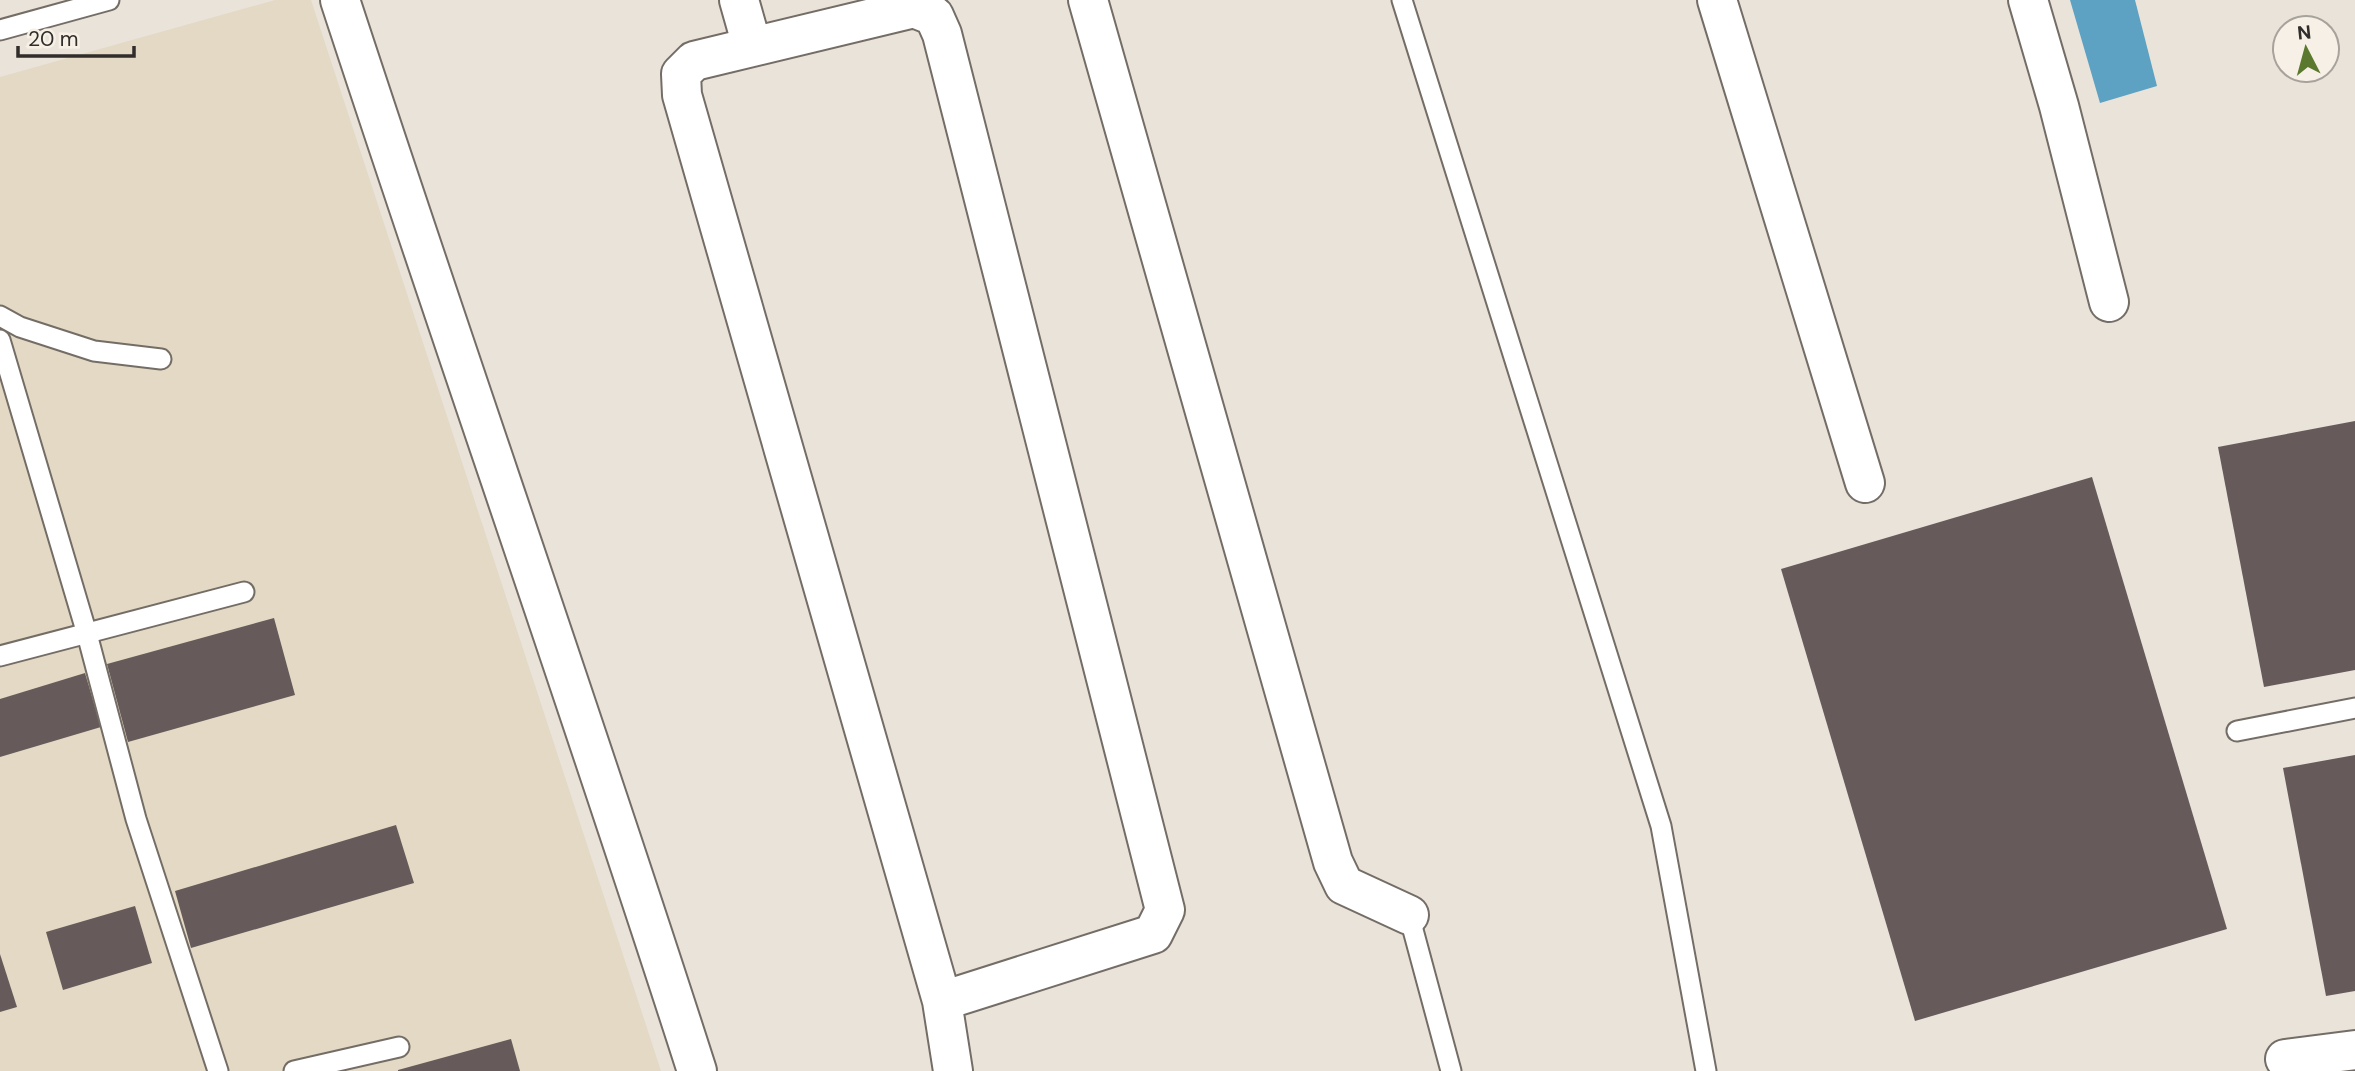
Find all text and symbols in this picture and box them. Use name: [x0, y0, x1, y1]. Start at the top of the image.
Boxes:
scale bar: [18, 14, 133, 58]
north arrow: [2271, 14, 2341, 84]
text: N: [2296, 19, 2312, 46]
text: 20 m: [28, 25, 79, 53]

